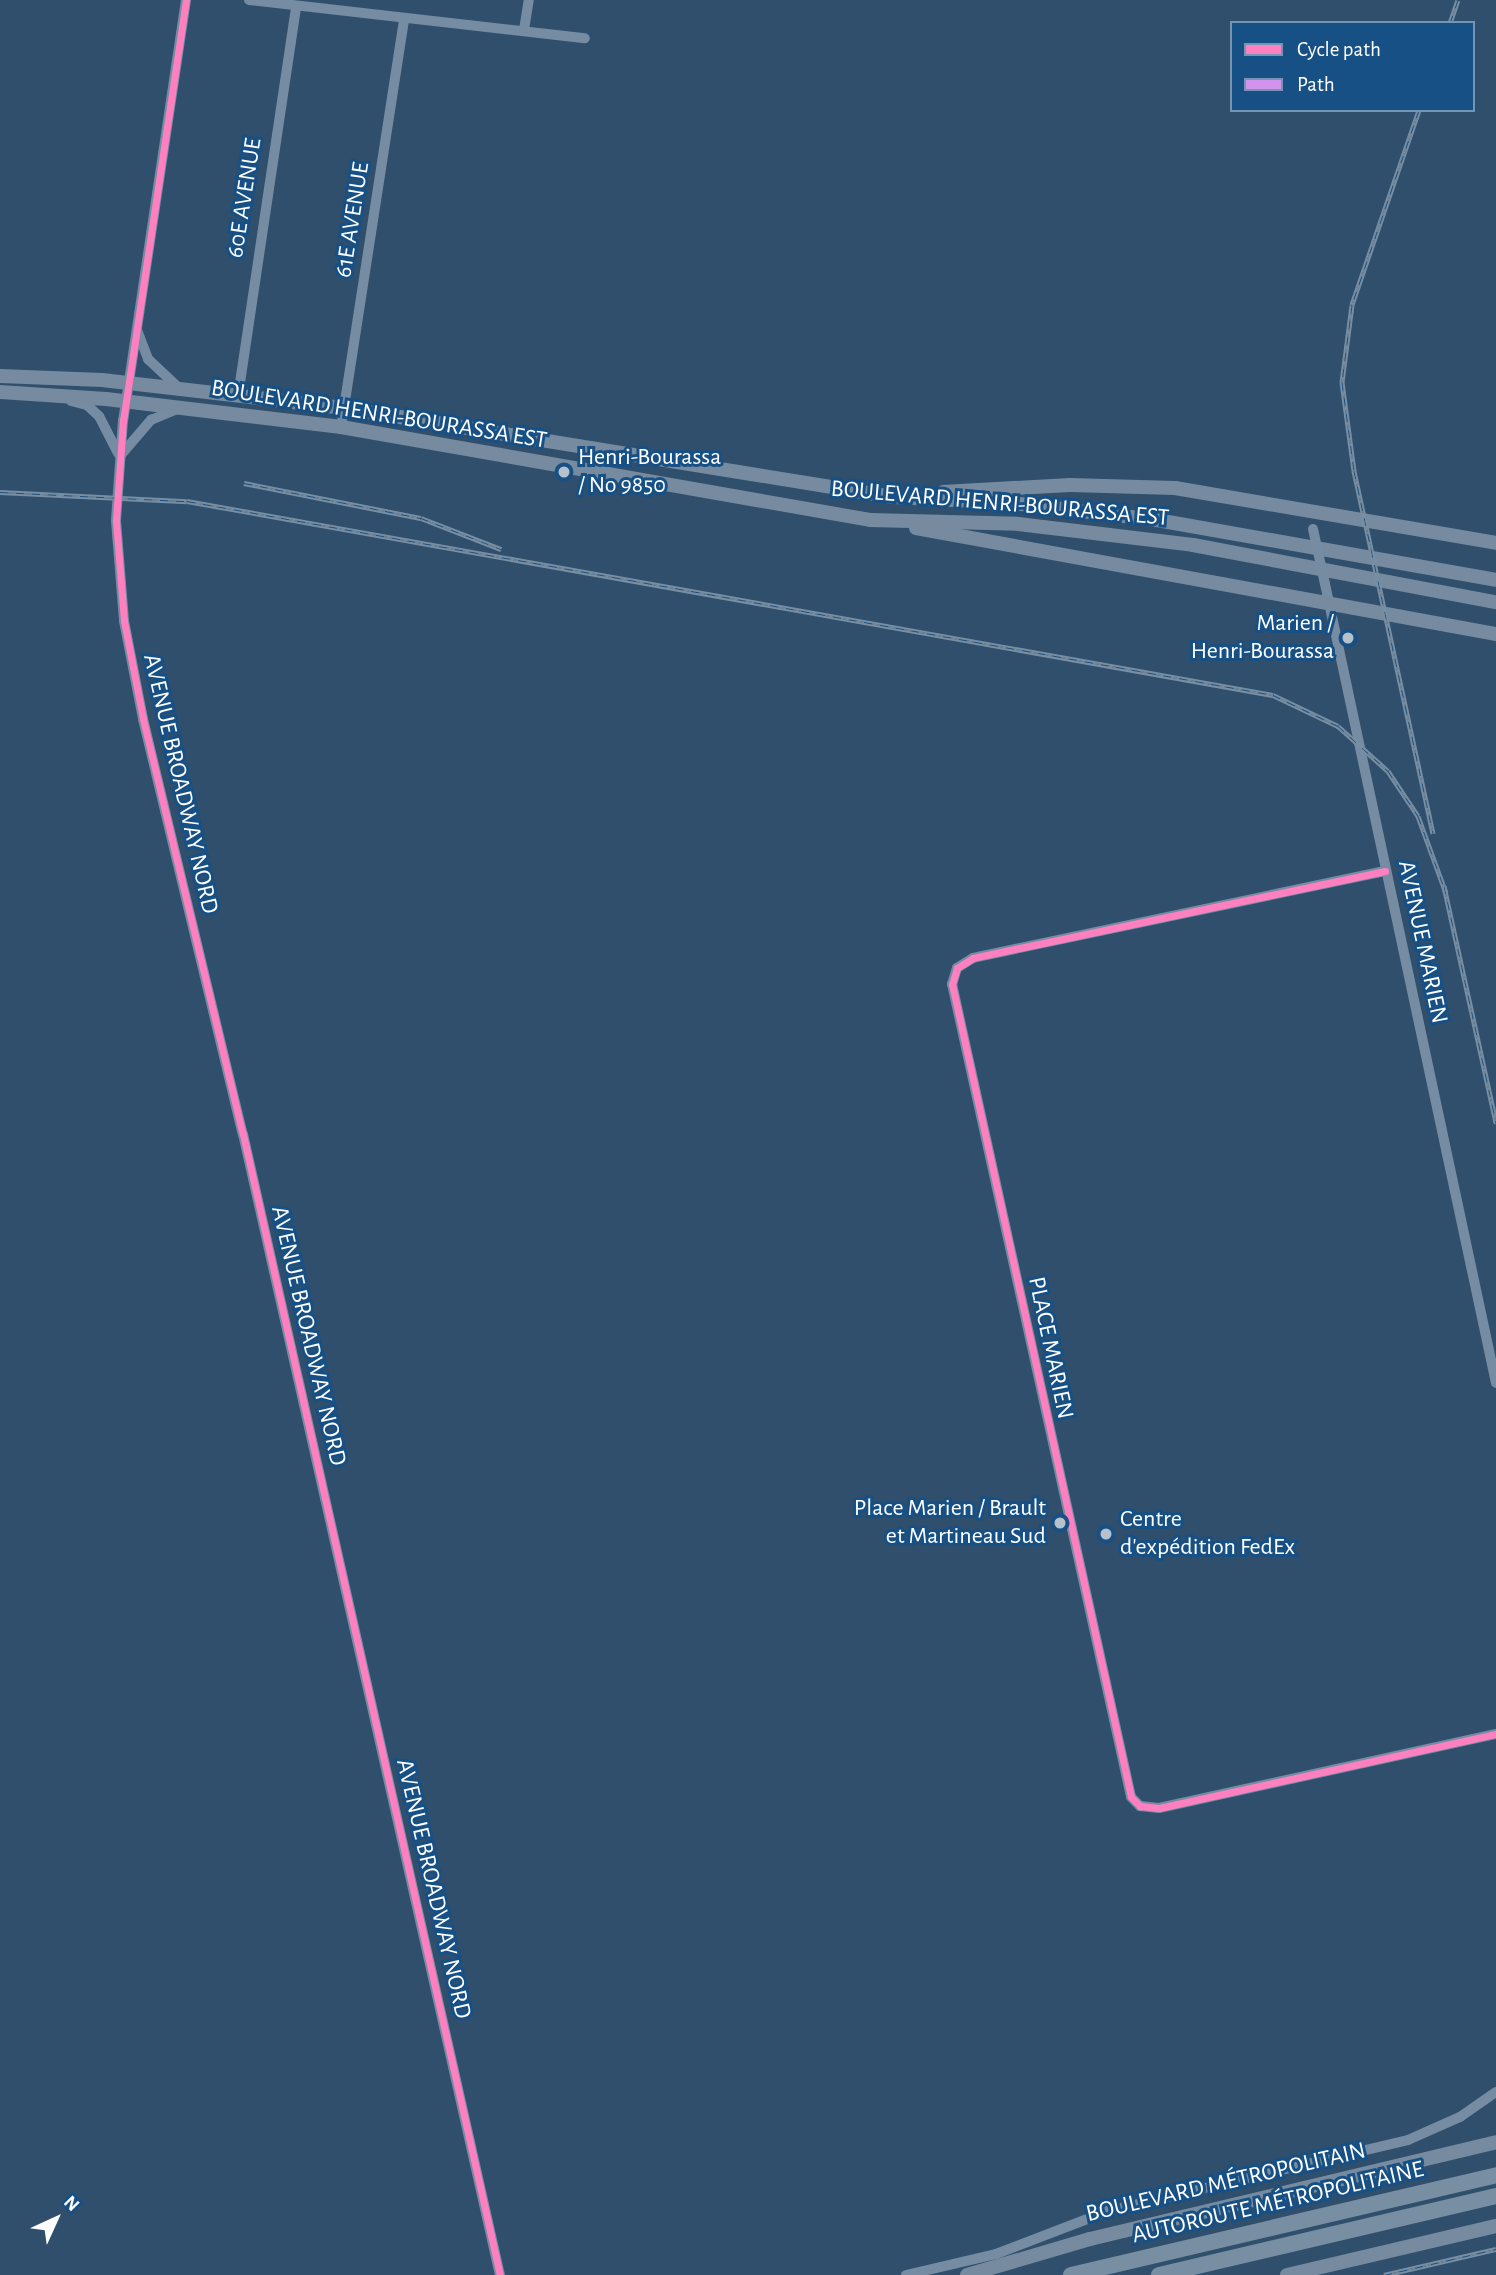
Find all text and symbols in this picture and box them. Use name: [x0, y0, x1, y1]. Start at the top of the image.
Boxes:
legend: [1230, 21, 1475, 112]
text: Cycle path: [1297, 39, 1381, 60]
text: Path: [1297, 74, 1335, 95]
street label: 60E AVENUE: [221, 136, 269, 260]
street label: 61E AVENUE: [330, 160, 376, 280]
street label: BOULEVARD HENRI-BOURASSA EST: [209, 374, 549, 456]
place label: Henri-Bourassa / No 9850: [578, 444, 721, 500]
marker: Henri-Bourassa / No 9850: [556, 464, 572, 480]
street label: BOULEVARD HENRI-BOURASSA EST: [830, 475, 1170, 533]
place label: Marien / Henri-Bourassa: [1191, 610, 1334, 666]
marker: Marien / Henri-Bourassa: [1340, 630, 1356, 646]
street label: AVENUE BROADWAY NORD: [136, 651, 224, 917]
street label: AVENUE MARIEN: [1391, 858, 1453, 1026]
street label: AVENUE BROADWAY NORD: [264, 1203, 352, 1469]
street label: PLACE MARIEN: [1021, 1274, 1079, 1422]
place label: Place Marien / Brault et Martineau Sud: [854, 1495, 1046, 1551]
place label: Centre d'expédition FedEx: [1120, 1506, 1295, 1562]
marker: Place Marien / Brault et Martineau Sud: [1052, 1515, 1068, 1531]
marker: Centre d'expédition FedEx: [1098, 1526, 1114, 1542]
street label: AVENUE BROADWAY NORD: [389, 1756, 477, 2022]
street label: BOULEVARD MÉTROPOLITAIN: [1083, 2137, 1369, 2229]
street label: AUTOROUTE MÉTROPOLITAINE: [1129, 2155, 1427, 2251]
north arrow: [21, 2184, 91, 2254]
text: N: [60, 2192, 83, 2215]

